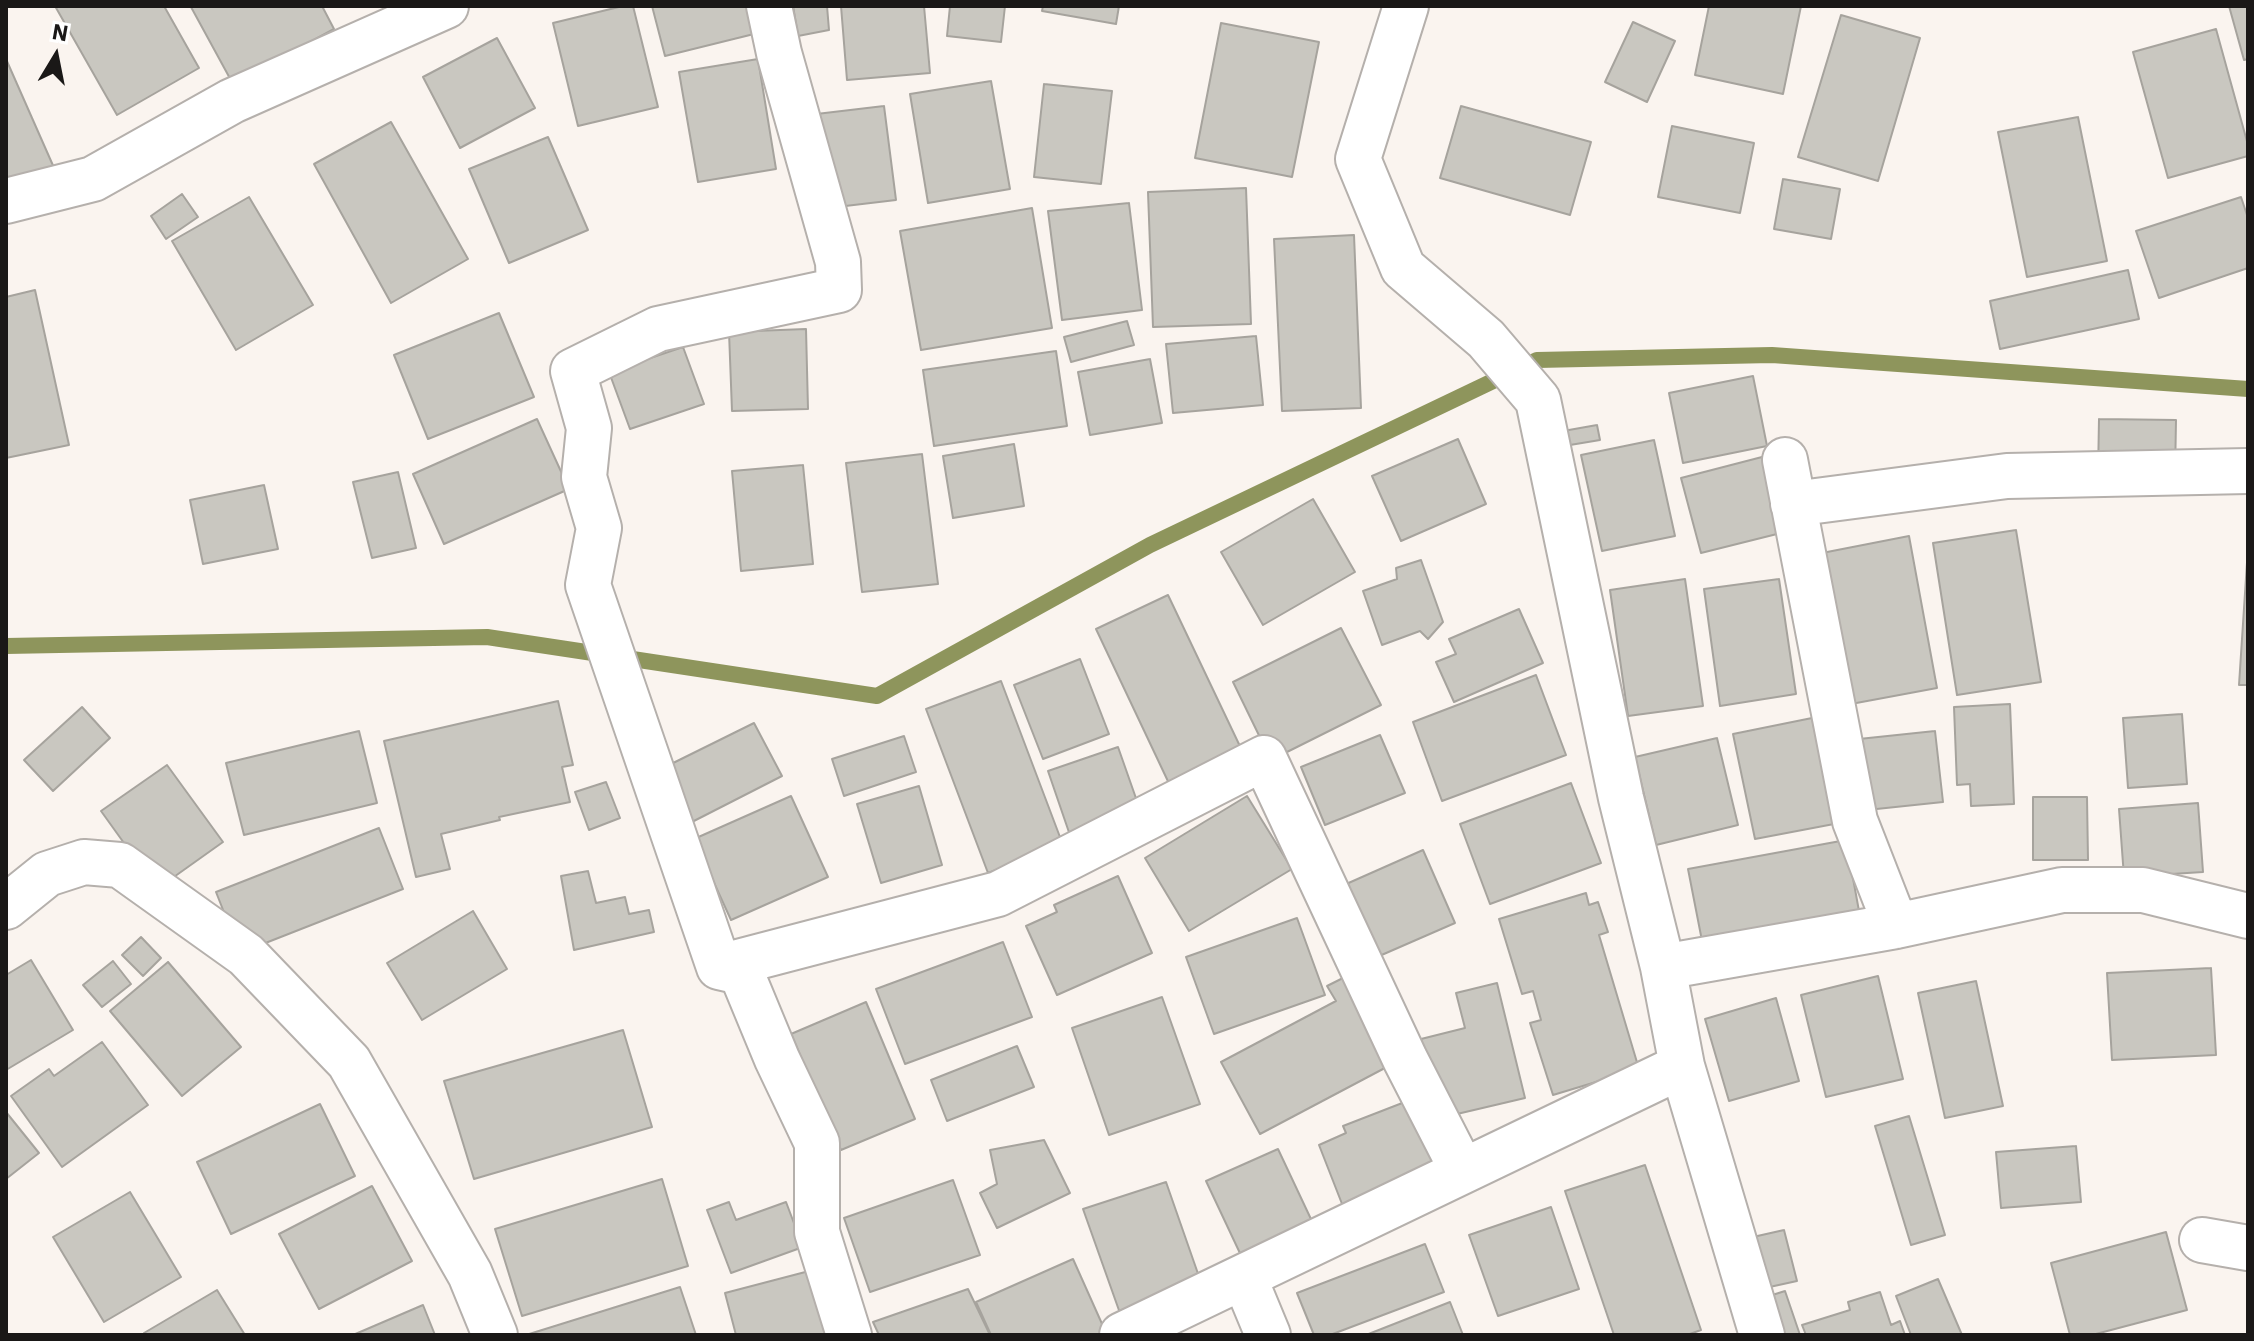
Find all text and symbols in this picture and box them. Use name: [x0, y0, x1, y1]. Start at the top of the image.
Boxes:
north arrow: [16, 16, 96, 96]
text: N: [50, 16, 71, 48]

